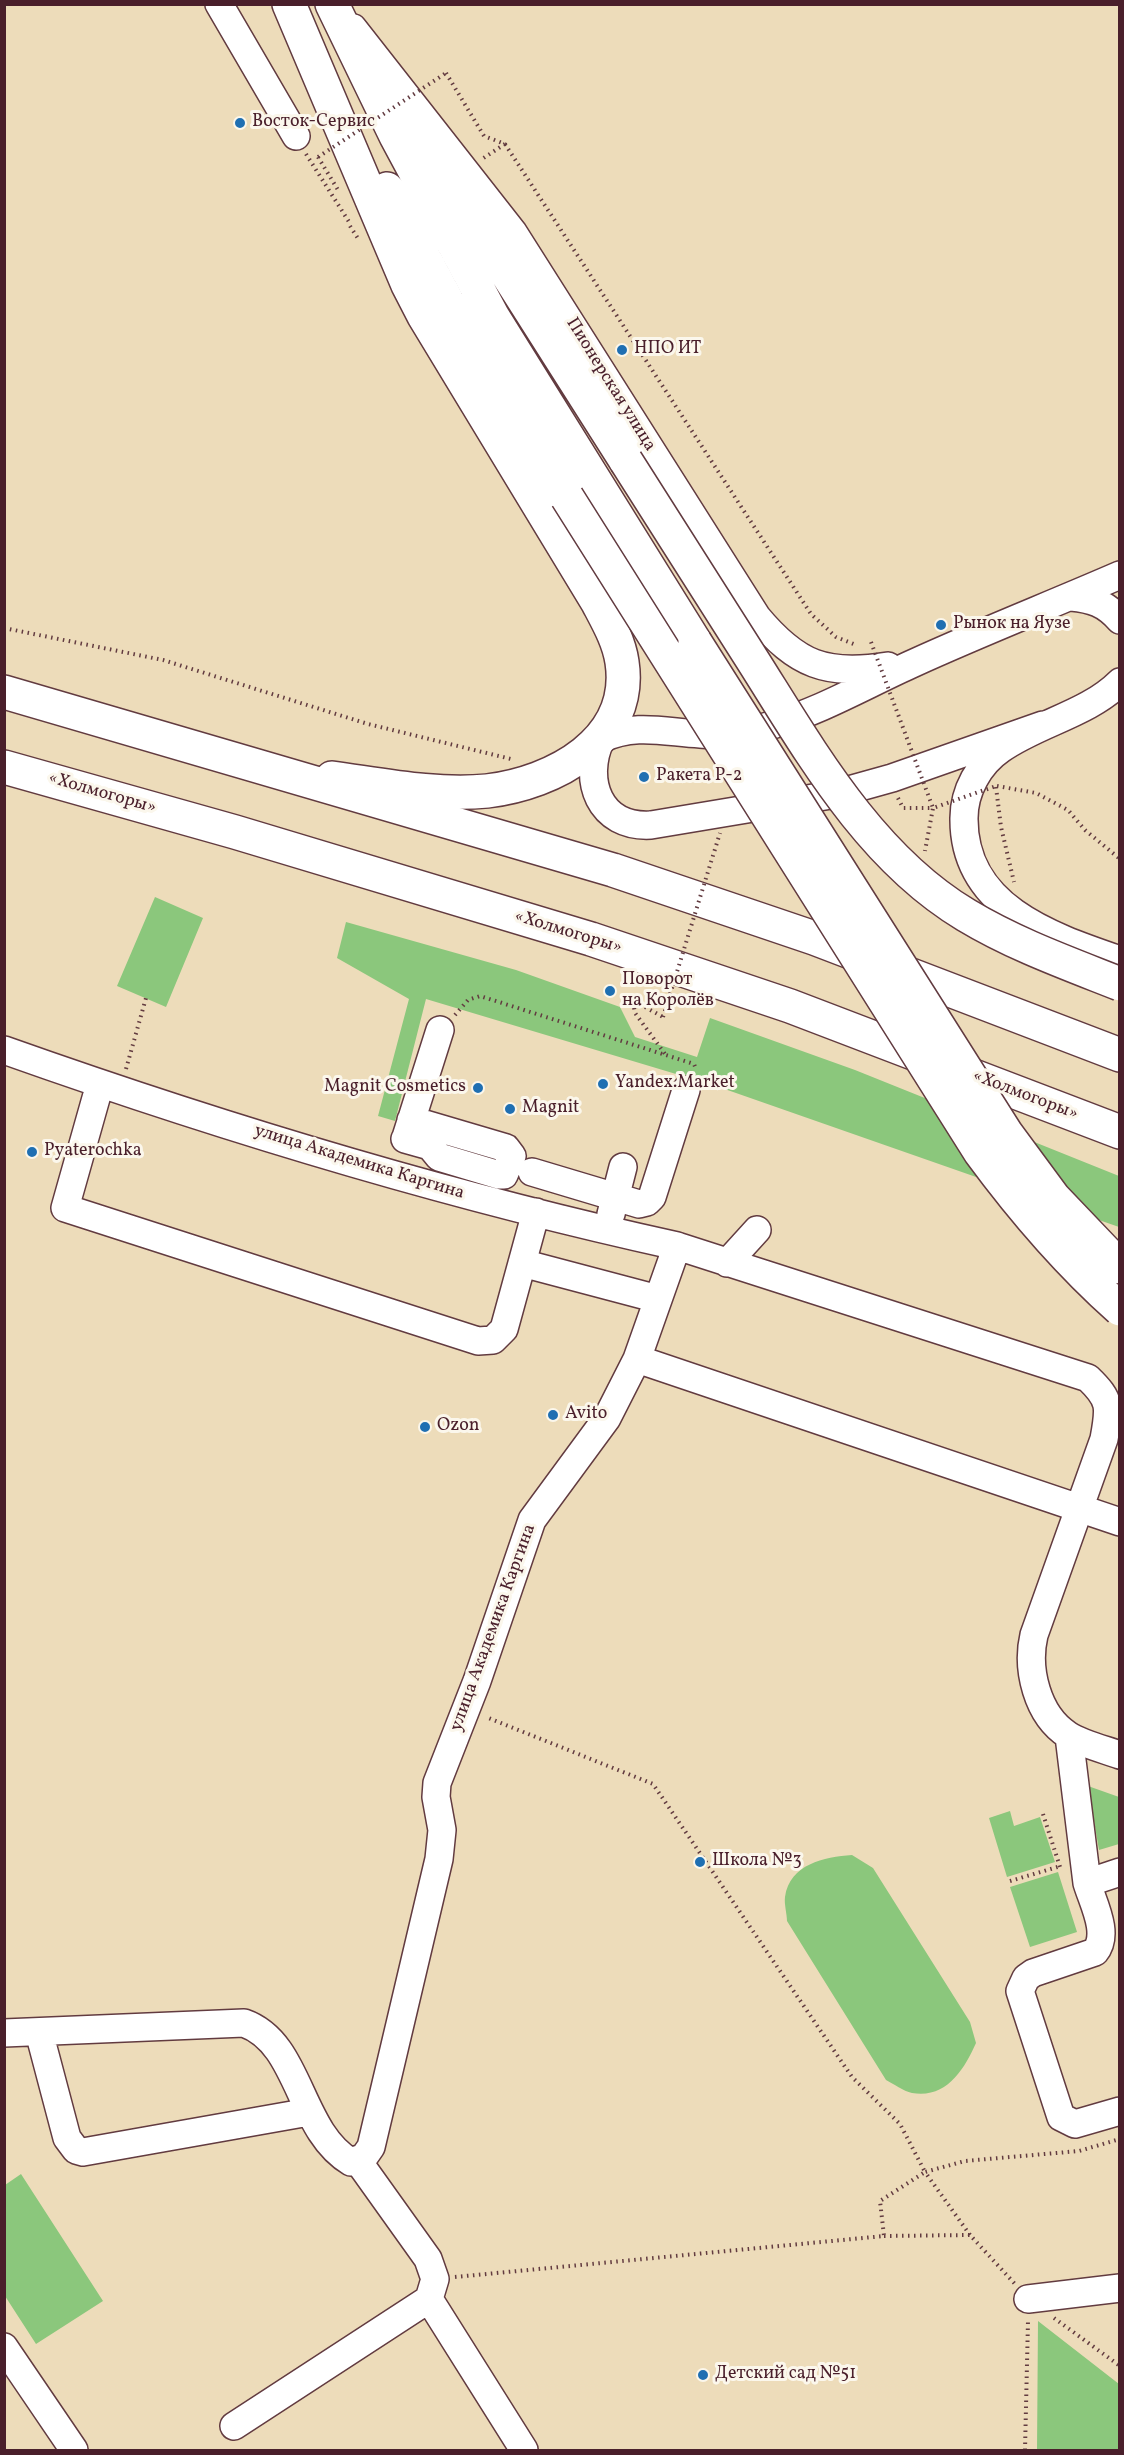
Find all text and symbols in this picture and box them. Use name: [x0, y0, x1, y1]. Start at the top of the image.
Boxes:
place label: Восток-Сервис: [252, 112, 375, 134]
marker: Восток-Сервис: [233, 116, 247, 130]
street label: Пионерская улица: [560, 314, 660, 456]
place label: НПО ИТ: [634, 339, 701, 361]
marker: НПО ИТ: [615, 343, 629, 357]
place label: Рынок на Яузе: [953, 614, 1071, 636]
marker: Рынок на Яузе: [934, 618, 948, 632]
place label: Ракета Р-2: [656, 766, 742, 788]
street label: «Холмогоры»: [46, 768, 158, 820]
marker: Ракета Р-2: [637, 770, 651, 784]
street label: «Холмогоры»: [512, 906, 624, 960]
place label: Поворот на Королёв: [622, 970, 714, 1012]
marker: Поворот на Королёв: [603, 984, 617, 998]
street label: «Холмогоры»: [969, 1066, 1081, 1126]
place label: Yandex.Market: [615, 1073, 735, 1095]
place label: Magnit Cosmetics: [324, 1077, 466, 1099]
marker: Yandex.Market: [596, 1077, 610, 1091]
marker: Magnit Cosmetics: [471, 1081, 485, 1095]
place label: Magnit: [522, 1098, 579, 1120]
marker: Magnit: [503, 1102, 517, 1116]
street label: улица Академика Каргина: [251, 1121, 467, 1205]
place label: Pyaterochka: [44, 1141, 142, 1163]
marker: Pyaterochka: [25, 1145, 39, 1159]
place label: Avito: [565, 1404, 607, 1426]
marker: Avito: [546, 1408, 560, 1422]
place label: Ozon: [437, 1416, 479, 1438]
marker: Ozon: [418, 1420, 432, 1434]
street label: улица Академика Каргина: [446, 1522, 542, 1734]
place label: Школа №3: [712, 1851, 802, 1873]
marker: Школа №3: [693, 1855, 707, 1869]
place label: Детский сад №51: [715, 2364, 856, 2386]
marker: Детский сад №51: [696, 2368, 710, 2382]

